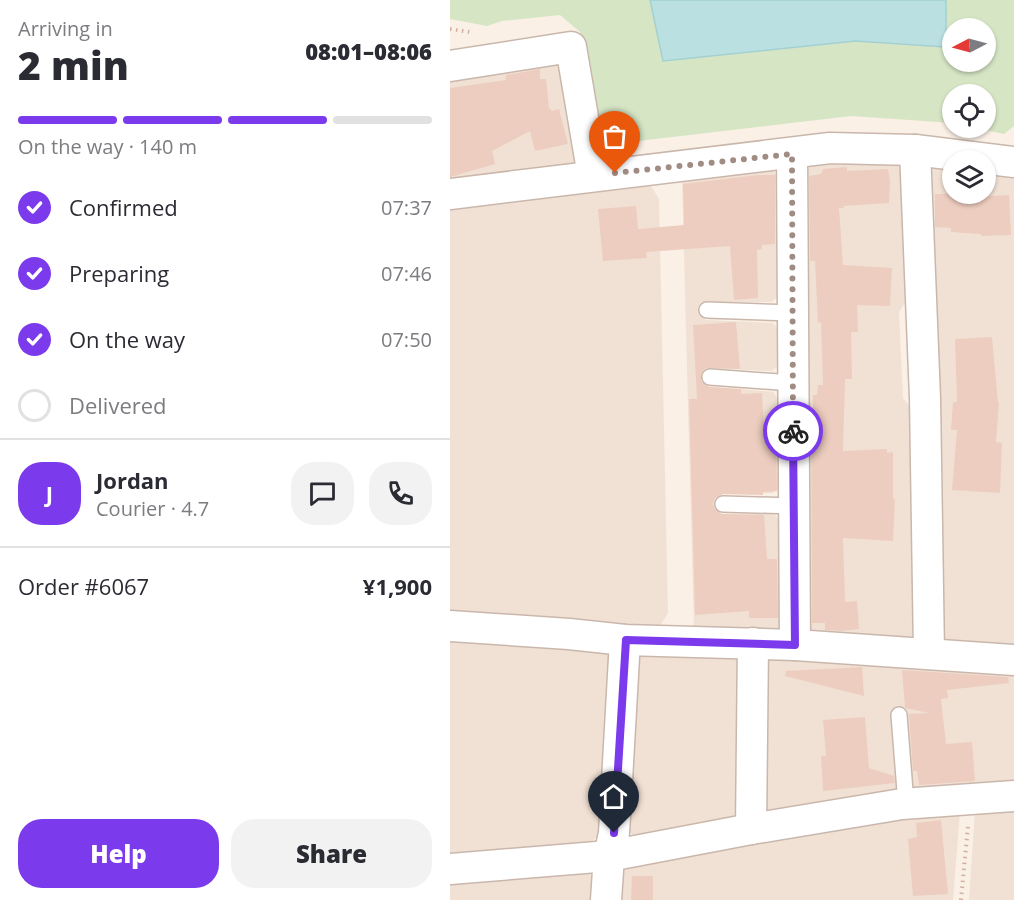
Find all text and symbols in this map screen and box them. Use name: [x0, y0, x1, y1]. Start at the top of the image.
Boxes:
text: Arriving in: [18, 15, 113, 42]
north arrow: [942, 18, 996, 72]
map controls: [942, 18, 996, 204]
text: 08:01–08:06: [305, 36, 432, 66]
text: 2 min: [18, 38, 129, 91]
button: locate: [942, 84, 996, 138]
pin: [589, 111, 640, 173]
icon: bag: [598, 120, 631, 153]
text: On the way · 140 m: [18, 133, 197, 160]
button: layers: [942, 150, 996, 204]
icon: check: [18, 191, 51, 224]
text: Confirmed: [69, 192, 178, 222]
text: 07:37: [381, 194, 432, 221]
icon: check: [18, 257, 51, 290]
text: Preparing: [69, 258, 169, 288]
text: 07:46: [381, 260, 432, 287]
icon: check: [18, 323, 51, 356]
text: On the way: [69, 324, 185, 354]
text: 07:50: [381, 326, 432, 353]
text: Delivered: [69, 390, 167, 420]
courier: [763, 401, 823, 461]
icon: bike: [777, 415, 810, 448]
button: chat: [291, 462, 354, 525]
button: phone: [369, 462, 432, 525]
text: Jordan: [96, 465, 169, 495]
text: J: [46, 478, 53, 508]
text: Courier · 4.7: [96, 495, 209, 522]
text: Order #6067: [18, 571, 149, 601]
text: ¥1,900: [363, 571, 432, 601]
pin: [588, 771, 639, 833]
icon: home: [597, 780, 630, 813]
button: Help: [18, 819, 219, 888]
button: Share: [231, 819, 432, 888]

